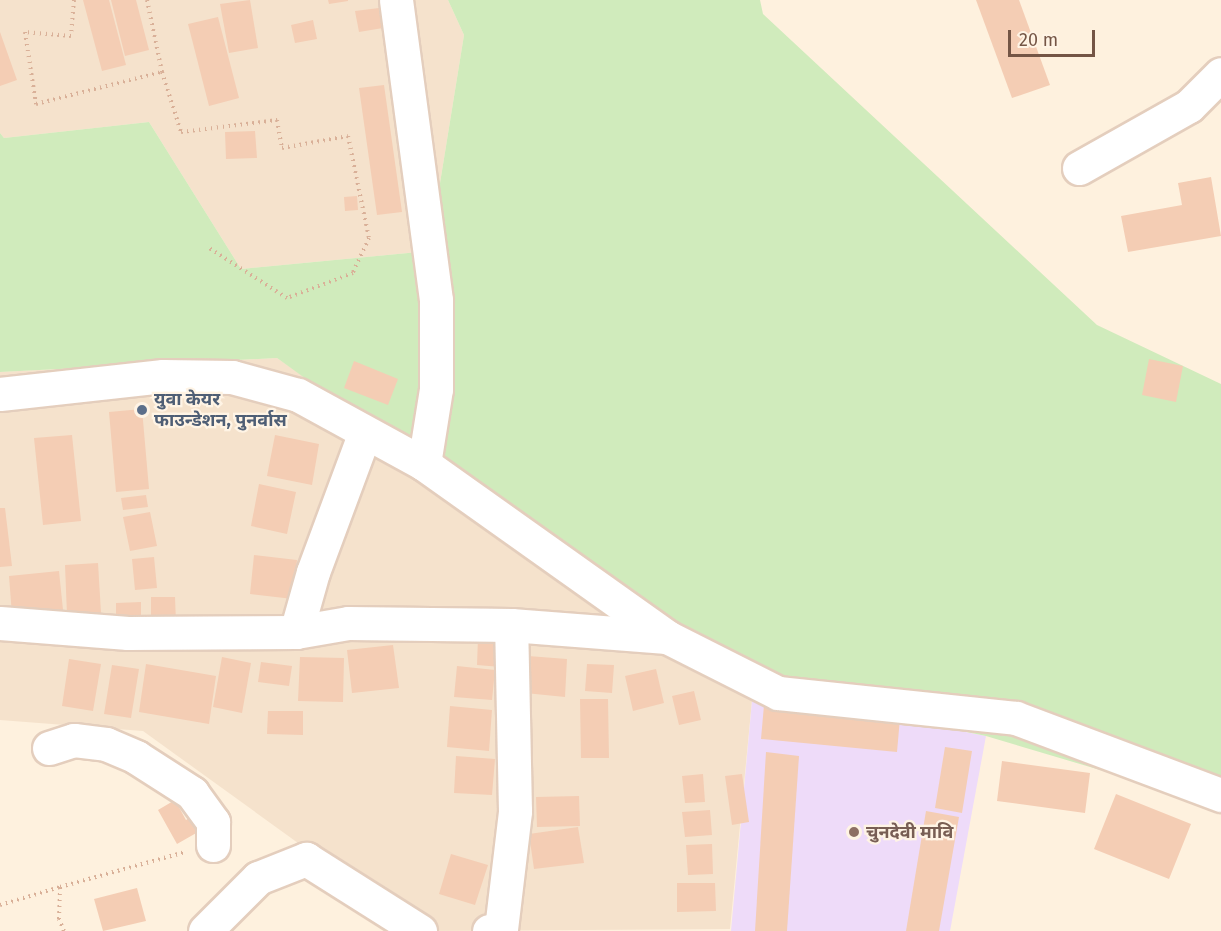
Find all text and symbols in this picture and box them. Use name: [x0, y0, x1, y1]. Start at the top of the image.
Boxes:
scale bar: [1011, 18, 1098, 56]
text: 20 m: [1019, 29, 1058, 51]
place label: युवा केयर फाउन्डेशन, पुनर्वास: [154, 389, 287, 432]
marker: युवा केयर फाउन्डेशन, पुनर्वास: [135, 403, 149, 417]
place label: चुनदेवी मावि: [866, 821, 953, 843]
marker: चुनदेवी मावि: [847, 825, 861, 839]

